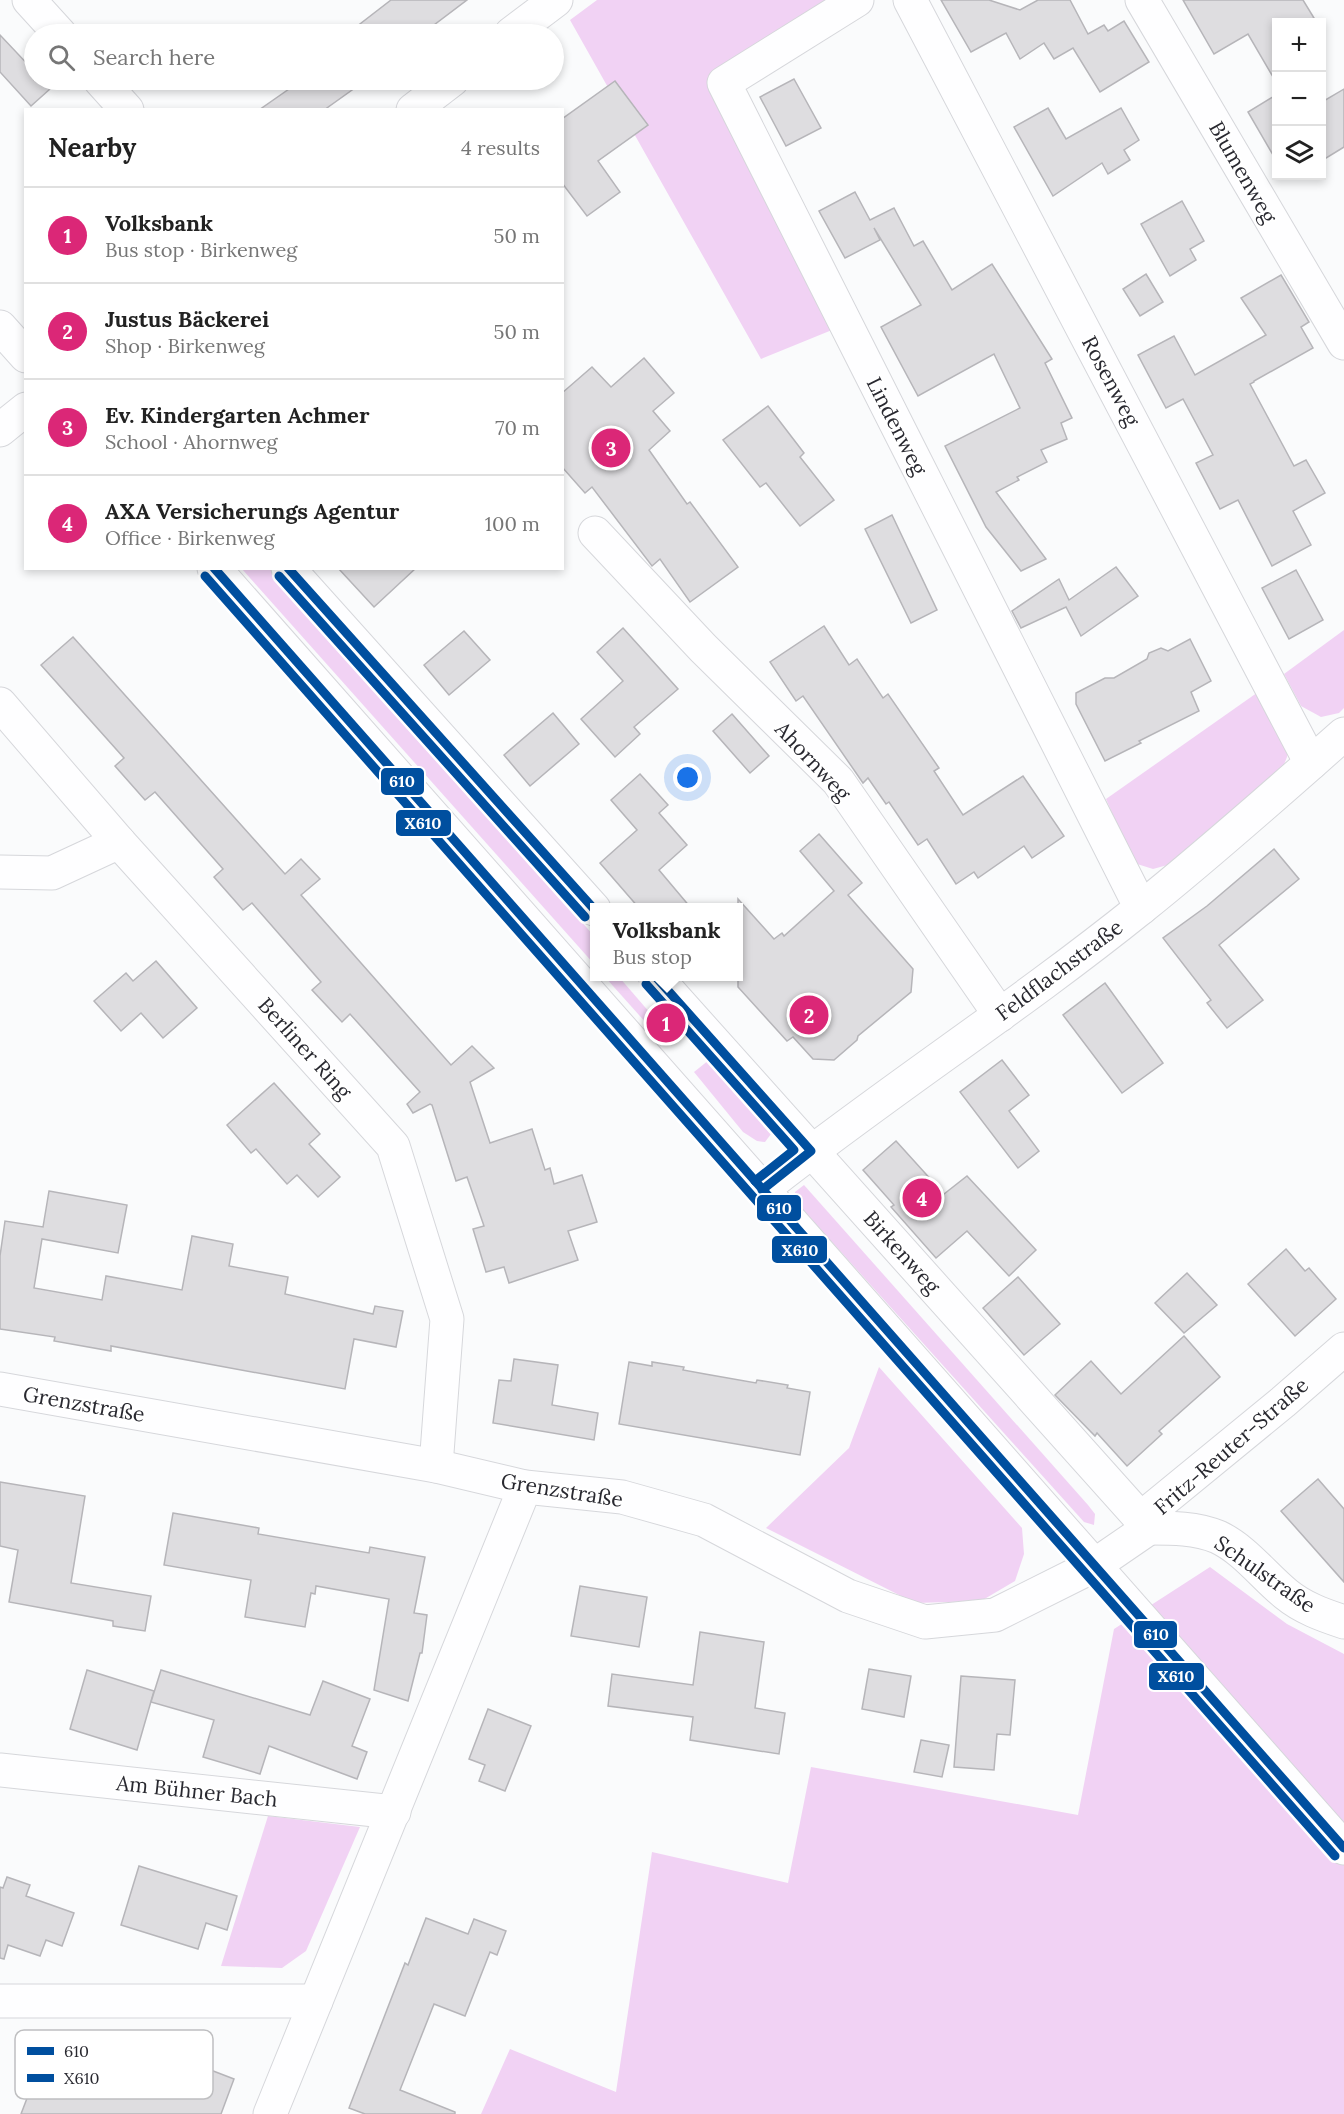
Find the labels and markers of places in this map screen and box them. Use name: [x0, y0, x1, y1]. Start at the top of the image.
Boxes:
pin: 3: [592, 426, 630, 470]
pin: 2: [790, 992, 828, 1038]
pin: 1: [646, 1000, 686, 1046]
pin: 4: [902, 1176, 942, 1220]

